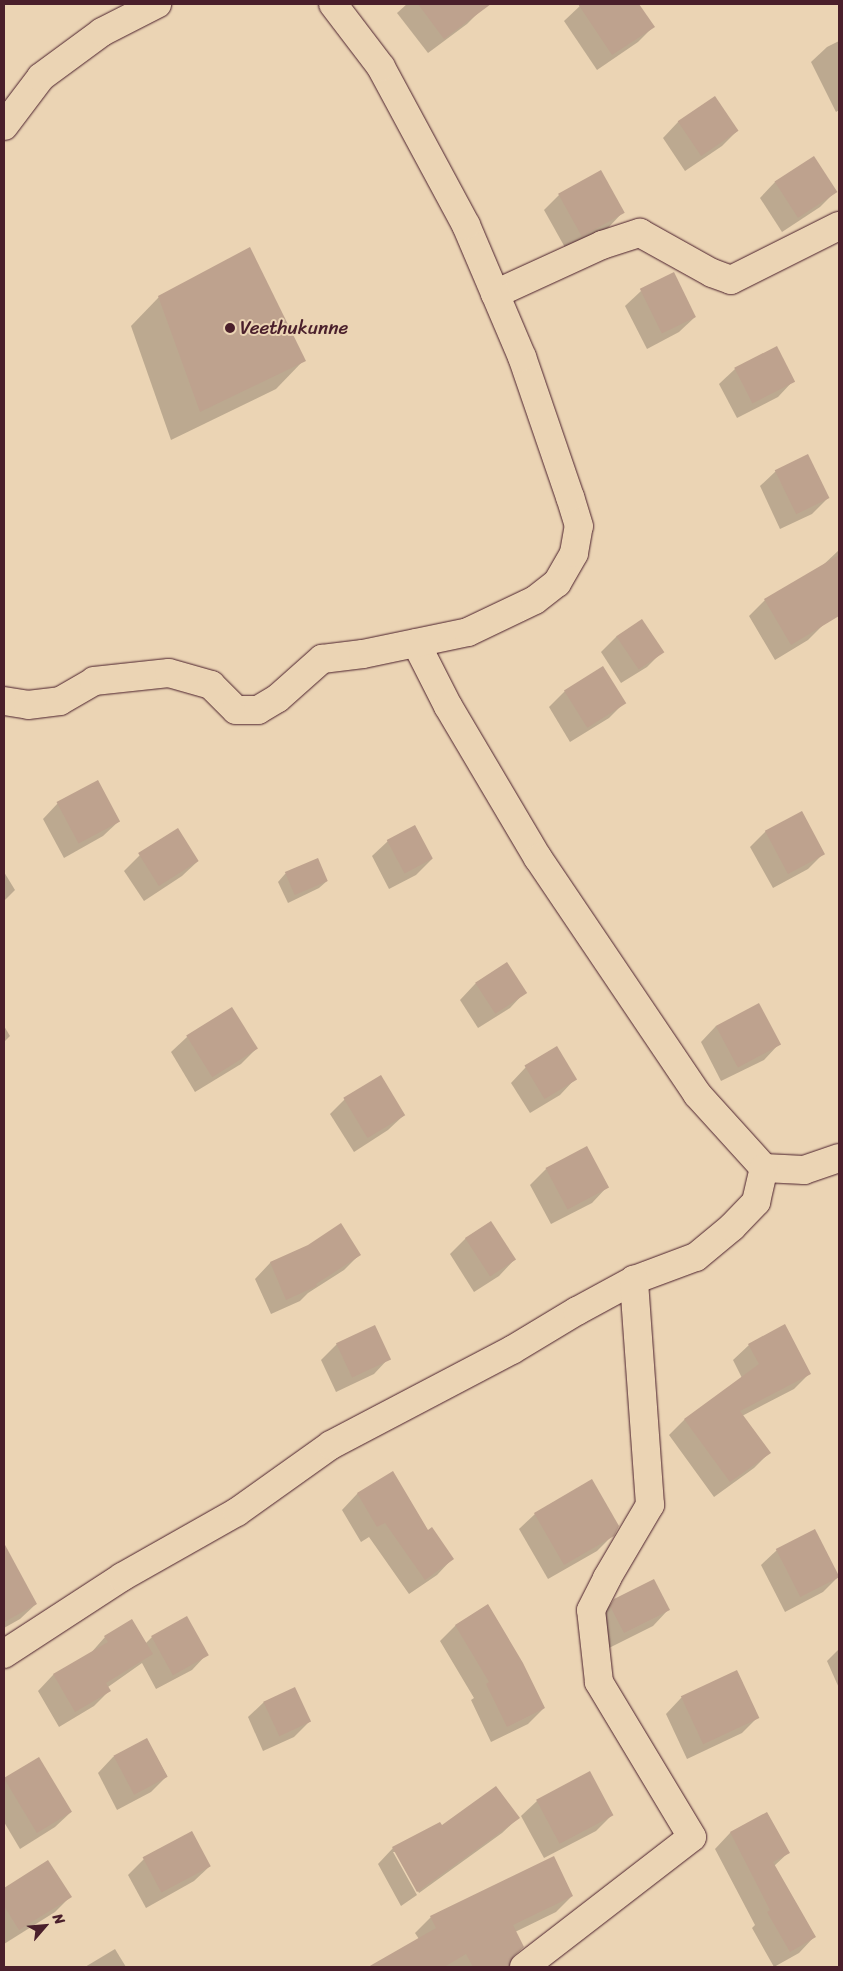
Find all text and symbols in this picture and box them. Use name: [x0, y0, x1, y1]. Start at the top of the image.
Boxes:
place label: Veethukunne: [240, 317, 348, 339]
marker: Veethukunne: [224, 322, 236, 334]
north arrow: [20, 1901, 70, 1951]
text: N: [45, 1909, 72, 1929]

